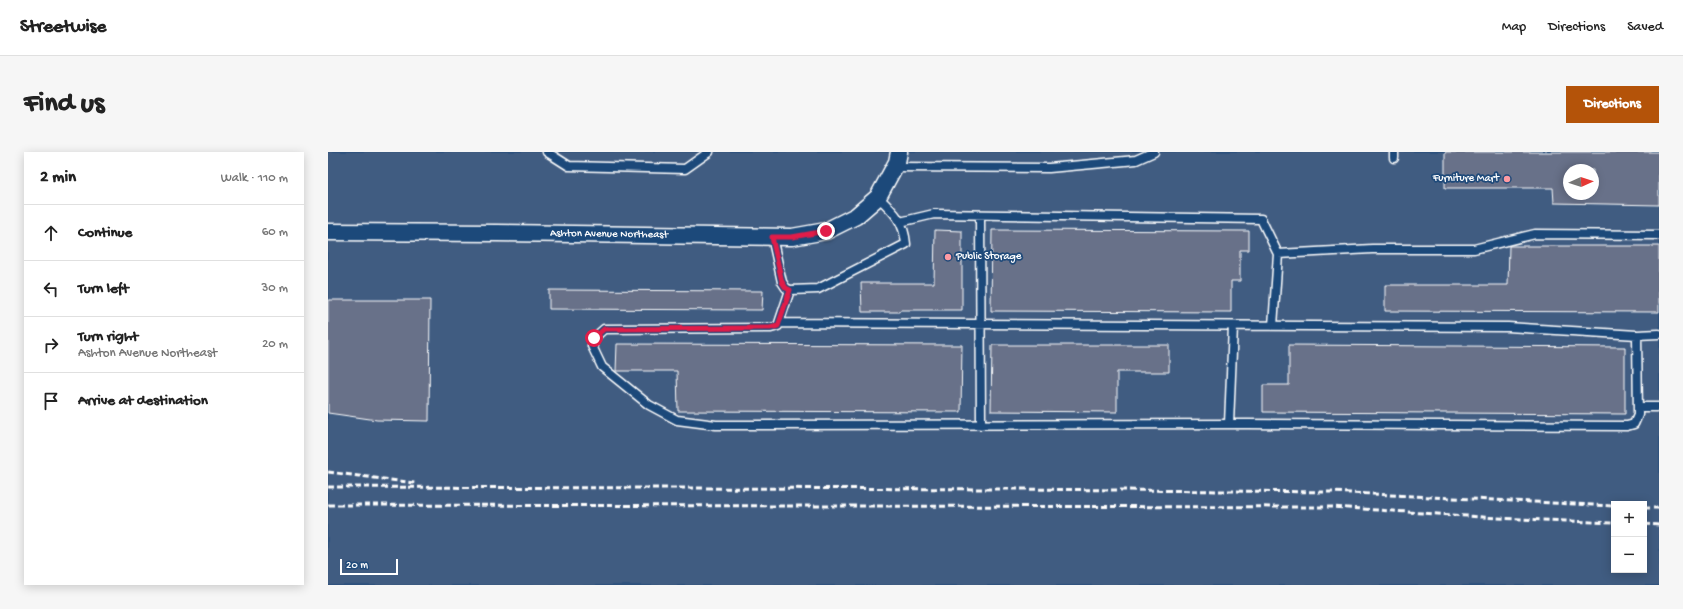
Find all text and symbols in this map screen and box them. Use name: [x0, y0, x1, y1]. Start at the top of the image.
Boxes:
text: Streetwise: [20, 16, 106, 39]
text: Map: [1502, 19, 1526, 36]
text: Directions: [1548, 19, 1605, 36]
text: Saved: [1627, 19, 1663, 36]
button: Directions: [1566, 86, 1659, 123]
text: Find us: [24, 88, 104, 121]
north arrow: [1563, 164, 1599, 200]
text: 2 min: [40, 168, 76, 188]
text: Walk · 110 m: [221, 171, 288, 186]
place label: Furniture Mart: [1432, 173, 1500, 185]
marker: Furniture Mart: [1502, 174, 1512, 184]
icon: ahead: [40, 222, 62, 244]
route end: [817, 222, 835, 240]
text: Continue: [78, 224, 132, 242]
text: 60 m: [262, 225, 288, 240]
street label: Ashton Avenue Northeast: [550, 228, 670, 241]
place label: Public Storage: [955, 251, 1022, 263]
marker: Public Storage: [943, 252, 953, 262]
icon: left: [40, 278, 62, 300]
text: Turn left: [78, 280, 129, 298]
text: 30 m: [262, 281, 288, 296]
text: Turn right: [78, 328, 138, 346]
route start: [585, 329, 603, 347]
icon: right: [40, 334, 62, 356]
text: 20 m: [262, 337, 288, 352]
text: Ashton Avenue Northeast: [78, 346, 217, 361]
icon: arrive: [40, 390, 62, 412]
text: Arrive at destination: [78, 392, 208, 410]
map controls: [1611, 501, 1647, 573]
button: +: [1611, 501, 1647, 537]
button: −: [1611, 537, 1647, 573]
scale bar: [340, 557, 398, 576]
text: 20 m: [346, 560, 368, 572]

